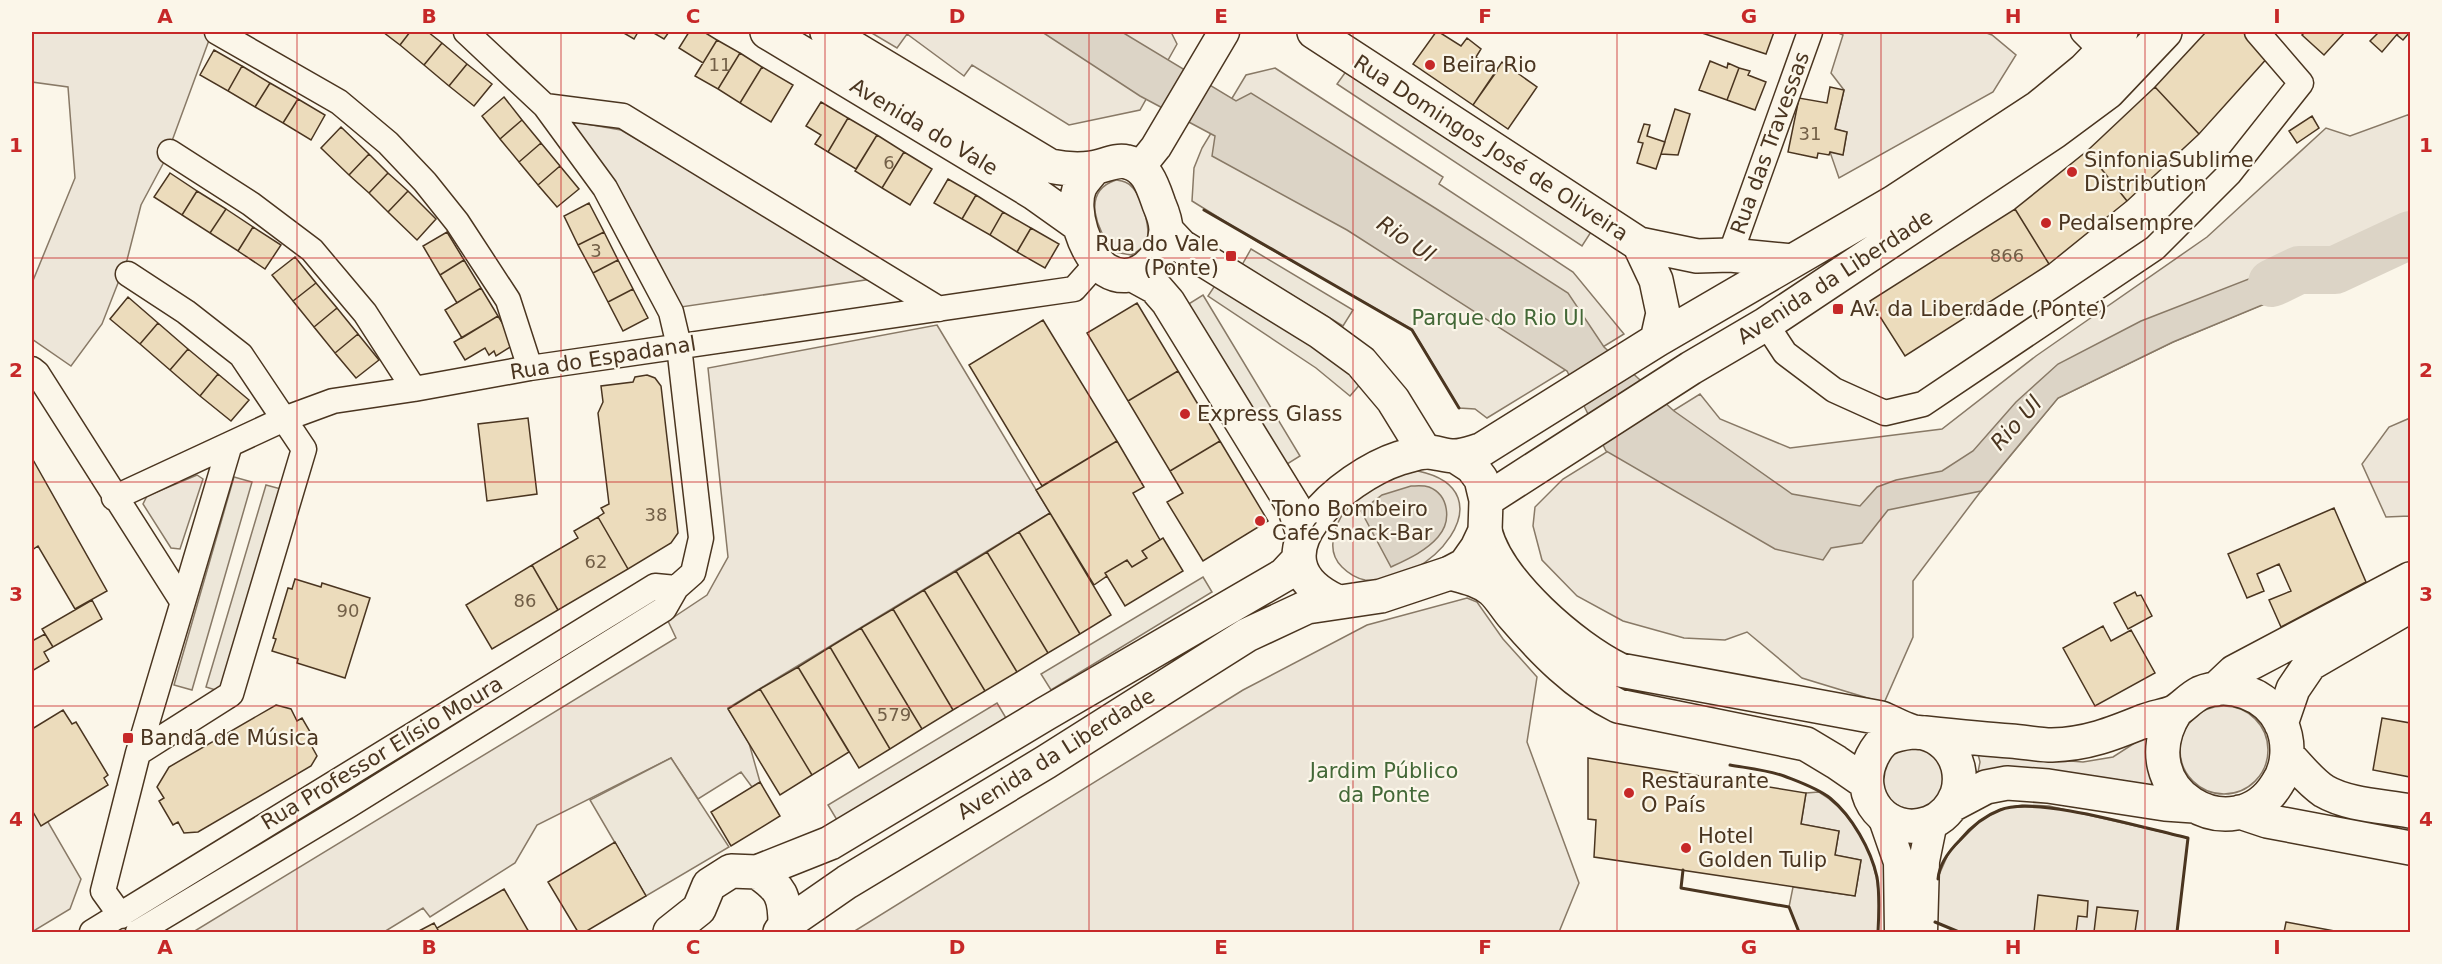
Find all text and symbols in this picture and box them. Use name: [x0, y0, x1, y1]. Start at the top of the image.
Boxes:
text: A: [157, 4, 173, 28]
text: B: [421, 4, 437, 28]
text: C: [686, 4, 700, 28]
text: D: [949, 4, 965, 28]
text: E: [1214, 4, 1228, 28]
text: F: [1478, 4, 1492, 28]
text: G: [1741, 4, 1757, 28]
text: H: [2005, 4, 2021, 28]
text: I: [2273, 4, 2281, 28]
street label: Rua das Travessas: [1726, 48, 1814, 238]
street label: Rua Domingos José de Oliveira: [1349, 50, 1633, 246]
place label: Beira Rio: [1442, 53, 1537, 77]
house number: 11: [709, 54, 731, 75]
marker: Beira Rio: [1423, 58, 1437, 72]
street label: Avenida do Vale: [846, 74, 1002, 180]
house number: 31: [1799, 123, 1821, 144]
text: 1: [9, 133, 23, 157]
text: 1: [2419, 133, 2433, 157]
place label: SinfoniaSublime Distribution: [2084, 148, 2254, 196]
house number: 6: [883, 152, 895, 173]
marker: SinfoniaSublime Distribution: [2065, 165, 2079, 179]
street label: Avenida da Liberdade: [1733, 205, 1937, 349]
water label: Rio Ul: [1372, 211, 1440, 267]
place label: Pedalsempre: [2058, 211, 2194, 235]
marker: Pedalsempre: [2039, 216, 2053, 230]
place label: Rua do Vale (Ponte): [1095, 232, 1219, 280]
house number: 3: [590, 240, 602, 261]
house number: 866: [1990, 245, 2024, 266]
marker: Rua do Vale (Ponte): [1224, 249, 1238, 263]
place label: Av. da Liberdade (Ponte): [1850, 297, 2107, 321]
marker: Av. da Liberdade (Ponte): [1831, 302, 1845, 316]
park label: Parque do Rio Ul: [1411, 306, 1585, 330]
street label: Rua do Espadanal: [508, 331, 698, 385]
text: 2: [9, 358, 23, 382]
text: 2: [2419, 358, 2433, 382]
water label: Rio Ul: [1985, 391, 2047, 455]
place label: Express Glass: [1197, 402, 1343, 426]
marker: Express Glass: [1178, 407, 1192, 421]
place label: Tono Bombeiro Café Snack-Bar: [1271, 497, 1433, 545]
house number: 38: [645, 504, 667, 525]
marker: Tono Bombeiro Café Snack-Bar: [1253, 514, 1267, 528]
house number: 62: [585, 551, 607, 572]
text: 3: [9, 582, 23, 606]
text: 3: [2419, 582, 2433, 606]
house number: 86: [514, 590, 536, 611]
house number: 90: [337, 600, 359, 621]
street label: Rua Professor Elísio Moura: [257, 671, 507, 835]
street label: Avenida da Liberdade: [953, 683, 1159, 825]
house number: 579: [877, 704, 911, 725]
place label: Banda de Música: [140, 726, 319, 750]
marker: Banda de Música: [121, 731, 135, 745]
park label: Jardim Público da Ponte: [1308, 759, 1458, 807]
place label: Restaurante O País: [1641, 769, 1769, 817]
marker: Restaurante O País: [1622, 786, 1636, 800]
text: 4: [9, 807, 23, 831]
text: 4: [2419, 807, 2433, 831]
place label: Hotel Golden Tulip: [1698, 824, 1827, 872]
marker: Hotel Golden Tulip: [1679, 841, 1693, 855]
text: A: [157, 935, 173, 959]
text: B: [421, 935, 437, 959]
text: C: [686, 935, 700, 959]
text: D: [949, 935, 965, 959]
text: E: [1214, 935, 1228, 959]
text: F: [1478, 935, 1492, 959]
text: G: [1741, 935, 1757, 959]
text: H: [2005, 935, 2021, 959]
text: I: [2273, 935, 2281, 959]

